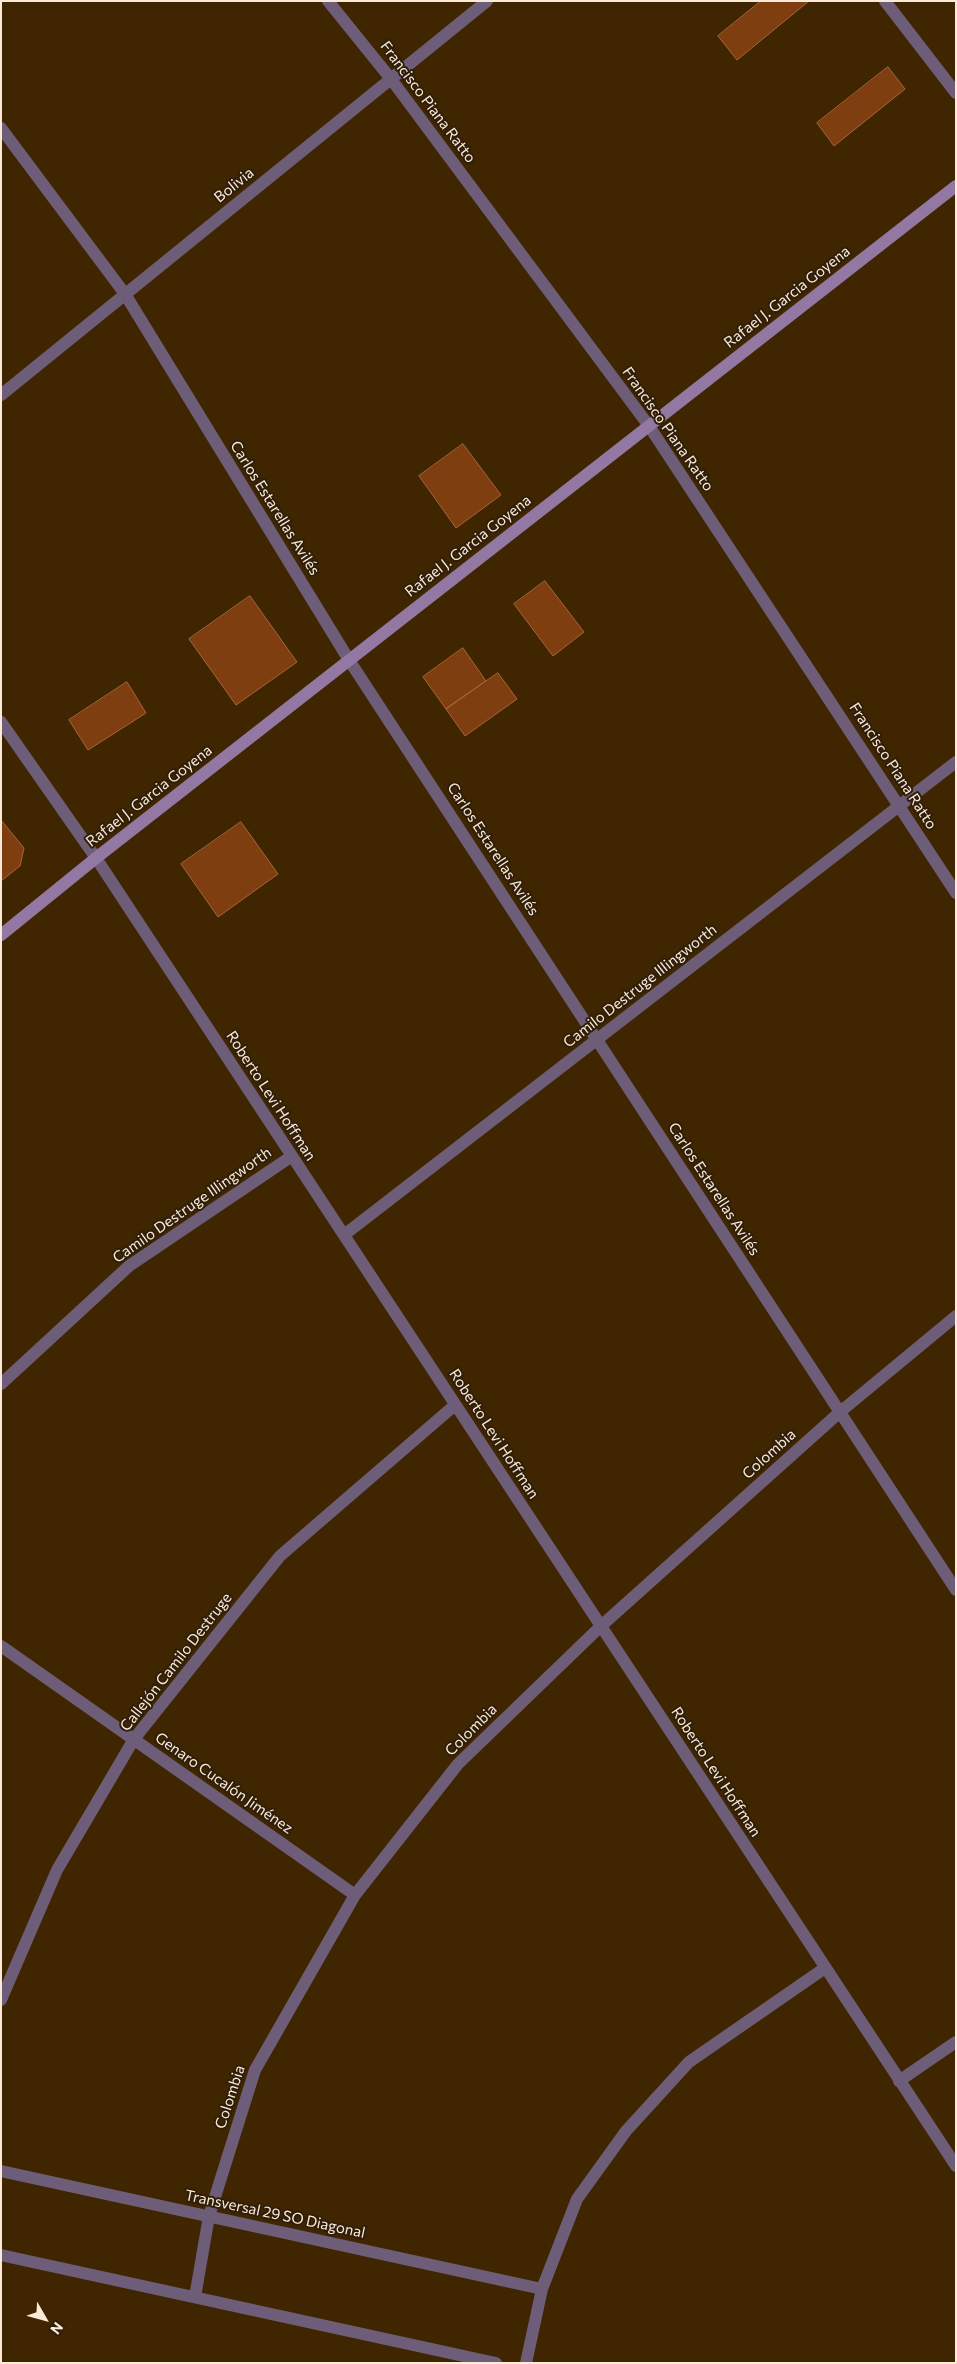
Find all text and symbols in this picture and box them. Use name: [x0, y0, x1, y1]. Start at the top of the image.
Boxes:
street label: Francisco Piana Ratto: [376, 38, 480, 166]
street label: Bolivia: [211, 164, 257, 206]
street label: Rafael J. Garcia Goyena: [720, 242, 854, 352]
street label: Francisco Piana Ratto: [618, 363, 718, 495]
street label: Carlos Estarellas Avilés: [226, 438, 324, 578]
street label: Rafael J. Garcia Goyena: [401, 491, 535, 601]
street label: Francisco Piana Ratto: [845, 699, 941, 833]
street label: Rafael J. Garcia Goyena: [82, 741, 216, 851]
street label: Carlos Estarellas Avilés: [443, 779, 543, 919]
street label: Camilo Destruge Illingworth: [560, 921, 720, 1051]
street label: Roberto Levi Hoffman: [222, 1028, 320, 1164]
street label: Carlos Estarellas Avilés: [664, 1119, 764, 1259]
street label: Camilo Destruge Illingworth: [109, 1143, 275, 1267]
street label: Roberto Levi Hoffman: [445, 1366, 543, 1502]
street label: Colombia: [739, 1425, 799, 1483]
street label: Callejón Camilo Destruge: [116, 1589, 236, 1735]
street label: Colombia: [441, 1700, 501, 1760]
street label: Roberto Levi Hoffman: [667, 1704, 765, 1840]
street label: Genaro Cucalón Jiménez: [152, 1729, 296, 1837]
street label: Colombia: [211, 2063, 249, 2131]
street label: Transversal 29 SO Diagonal: [183, 2186, 367, 2242]
north arrow: [20, 2294, 70, 2344]
text: N: [47, 2319, 67, 2338]

